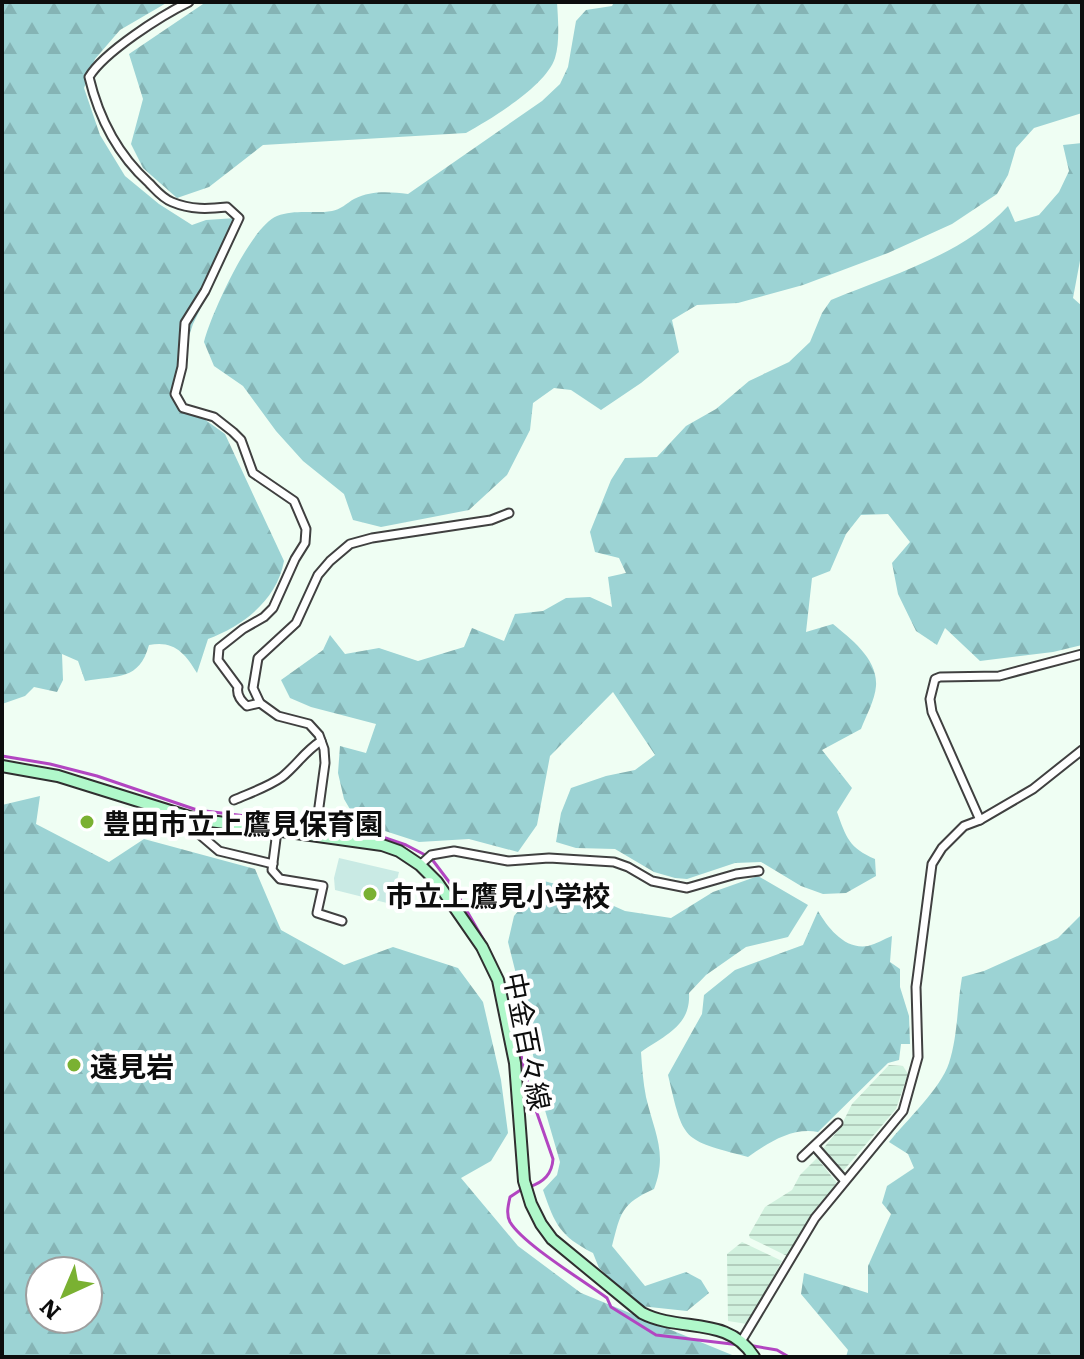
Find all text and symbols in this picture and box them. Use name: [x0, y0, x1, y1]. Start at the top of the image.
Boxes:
place label: 豊田市立上鷹見保育園: [103, 801, 383, 843]
marker: 豊田市立上鷹見保育園: [78, 813, 96, 831]
place label: 市立上鷹見小学校: [386, 873, 610, 915]
marker: 市立上鷹見小学校: [361, 885, 379, 903]
street label: 中金百々線: [495, 968, 563, 1114]
place label: 遠見岩: [90, 1044, 174, 1086]
marker: 遠見岩: [65, 1056, 83, 1074]
north arrow: [24, 1255, 104, 1335]
text: N: [31, 1292, 67, 1329]

